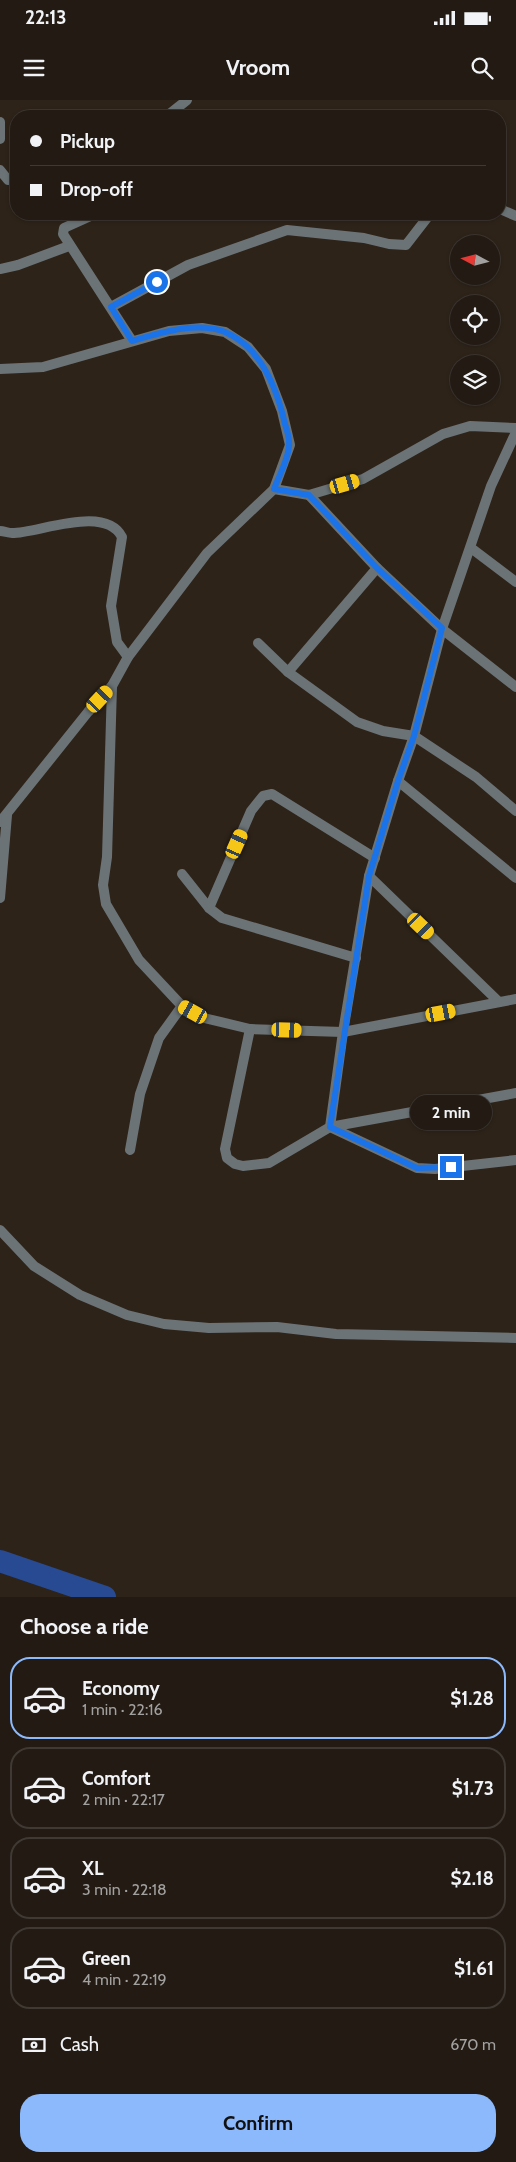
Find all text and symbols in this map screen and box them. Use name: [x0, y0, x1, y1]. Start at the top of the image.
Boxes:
text: 22:13: [25, 6, 67, 29]
icon: menu: [20, 54, 48, 82]
text: Vroom: [226, 54, 290, 81]
icon: search: [468, 54, 496, 82]
text: Pickup: [60, 130, 115, 153]
text: Drop-off: [60, 178, 133, 201]
north arrow: [450, 235, 500, 285]
map controls: [450, 235, 500, 405]
route start: [146, 271, 168, 293]
button: locate: [450, 295, 500, 345]
button: layers: [450, 355, 500, 405]
car: [328, 473, 361, 495]
car: [84, 683, 115, 715]
car: [224, 827, 249, 861]
car: [404, 910, 437, 942]
car: [176, 998, 209, 1026]
car: [424, 1003, 457, 1023]
car: [271, 1022, 302, 1038]
callout: 2 min: [410, 1094, 492, 1130]
text: 2 min: [432, 1103, 470, 1122]
route end: [440, 1156, 462, 1178]
text: Choose a ride: [20, 1613, 149, 1640]
icon: car: [22, 1676, 67, 1721]
text: Economy: [82, 1677, 160, 1700]
text: $1.28: [450, 1687, 494, 1710]
text: 1 min · 22:16: [82, 1700, 163, 1719]
icon: car: [22, 1766, 67, 1811]
text: Comfort: [82, 1767, 151, 1790]
text: $1.73: [452, 1777, 494, 1800]
text: 2 min · 22:17: [82, 1790, 165, 1809]
icon: car: [22, 1856, 67, 1901]
text: XL: [82, 1857, 103, 1880]
text: $2.18: [451, 1867, 494, 1890]
text: 3 min · 22:18: [82, 1880, 167, 1899]
icon: car: [22, 1946, 67, 1991]
text: Green: [82, 1947, 131, 1970]
text: $1.61: [454, 1957, 494, 1980]
text: 4 min · 22:19: [82, 1970, 167, 1989]
icon: cash: [20, 2031, 48, 2059]
text: Cash: [60, 2033, 99, 2056]
text: 670 m: [450, 2035, 496, 2054]
button: Confirm: [20, 2094, 496, 2152]

